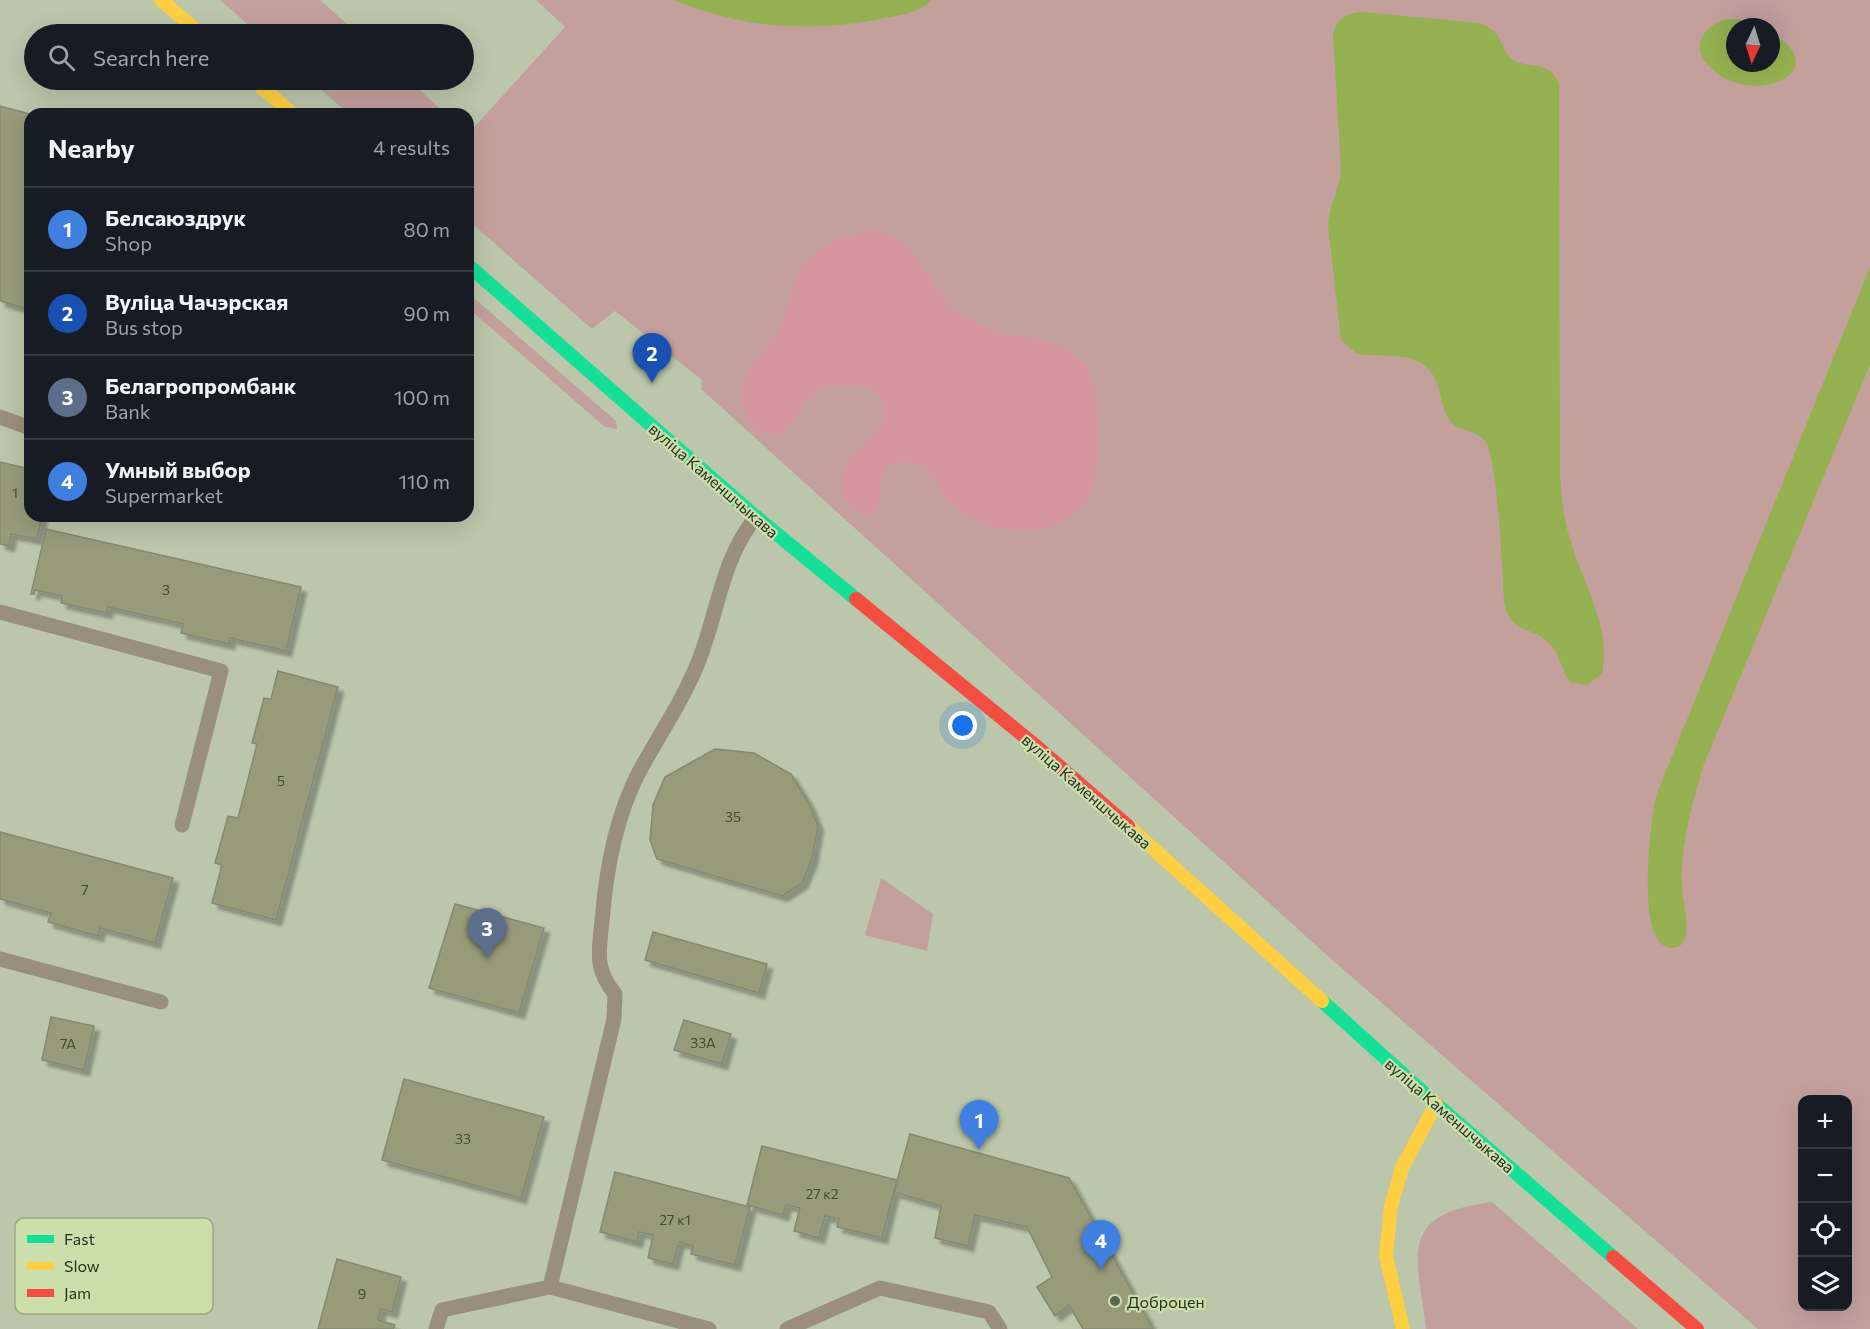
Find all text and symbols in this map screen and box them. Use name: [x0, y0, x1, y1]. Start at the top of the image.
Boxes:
north arrow: [1726, 18, 1780, 72]
search box: [24, 24, 474, 90]
icon: search: [45, 41, 78, 74]
text: Search here: [93, 44, 209, 71]
text: Nearby: [48, 132, 135, 163]
text: 4 results: [373, 135, 450, 159]
text: Белсаюздрук: [105, 204, 246, 231]
text: 1: [63, 217, 72, 241]
text: 80 m: [404, 217, 450, 241]
text: Shop: [105, 231, 152, 255]
text: Вуліца Чачэрская: [105, 288, 288, 315]
text: 2: [62, 301, 73, 325]
text: 90 m: [404, 301, 450, 325]
text: Bus stop: [105, 315, 183, 339]
pin: 2: [632, 334, 672, 383]
text: Белагропромбанк: [105, 372, 296, 399]
text: 3: [62, 385, 73, 409]
text: 100 m: [394, 385, 450, 409]
text: Bank: [105, 399, 151, 423]
street label: вуліца Каменшчыкава: [645, 419, 783, 541]
text: Умный выбор: [105, 456, 251, 483]
text: 4: [61, 469, 74, 493]
text: 110 m: [399, 469, 450, 493]
text: Supermarket: [105, 483, 223, 507]
house number: 1: [12, 484, 18, 501]
house number: 3: [162, 581, 170, 598]
your location: [948, 711, 977, 740]
street label: вуліца Каменшчыкава: [1018, 730, 1156, 852]
house number: 5: [277, 772, 285, 789]
house number: 35: [725, 808, 741, 825]
house number: 7: [81, 881, 89, 898]
pin: 3: [468, 908, 506, 958]
house number: 33А: [690, 1034, 716, 1051]
house number: 7А: [60, 1035, 76, 1052]
street label: вуліца Каменшчыкава: [1381, 1054, 1519, 1176]
map controls: [1798, 1095, 1852, 1311]
button: +: [1798, 1095, 1852, 1149]
pin: 1: [960, 1100, 998, 1150]
house number: 33: [455, 1130, 471, 1147]
button: −: [1798, 1149, 1852, 1203]
house number: 27 к2: [805, 1185, 839, 1202]
button: locate: [1798, 1203, 1852, 1257]
house number: 27 к1: [659, 1211, 691, 1228]
legend: [15, 1218, 213, 1314]
pin: 4: [1082, 1220, 1120, 1270]
text: Fast: [64, 1229, 95, 1248]
text: Slow: [64, 1256, 100, 1275]
button: layers: [1798, 1257, 1852, 1311]
text: Jam: [64, 1283, 91, 1302]
house number: 9: [358, 1285, 366, 1302]
place label: Доброцен: [1127, 1292, 1205, 1311]
marker: Доброцен: [1108, 1294, 1122, 1308]

